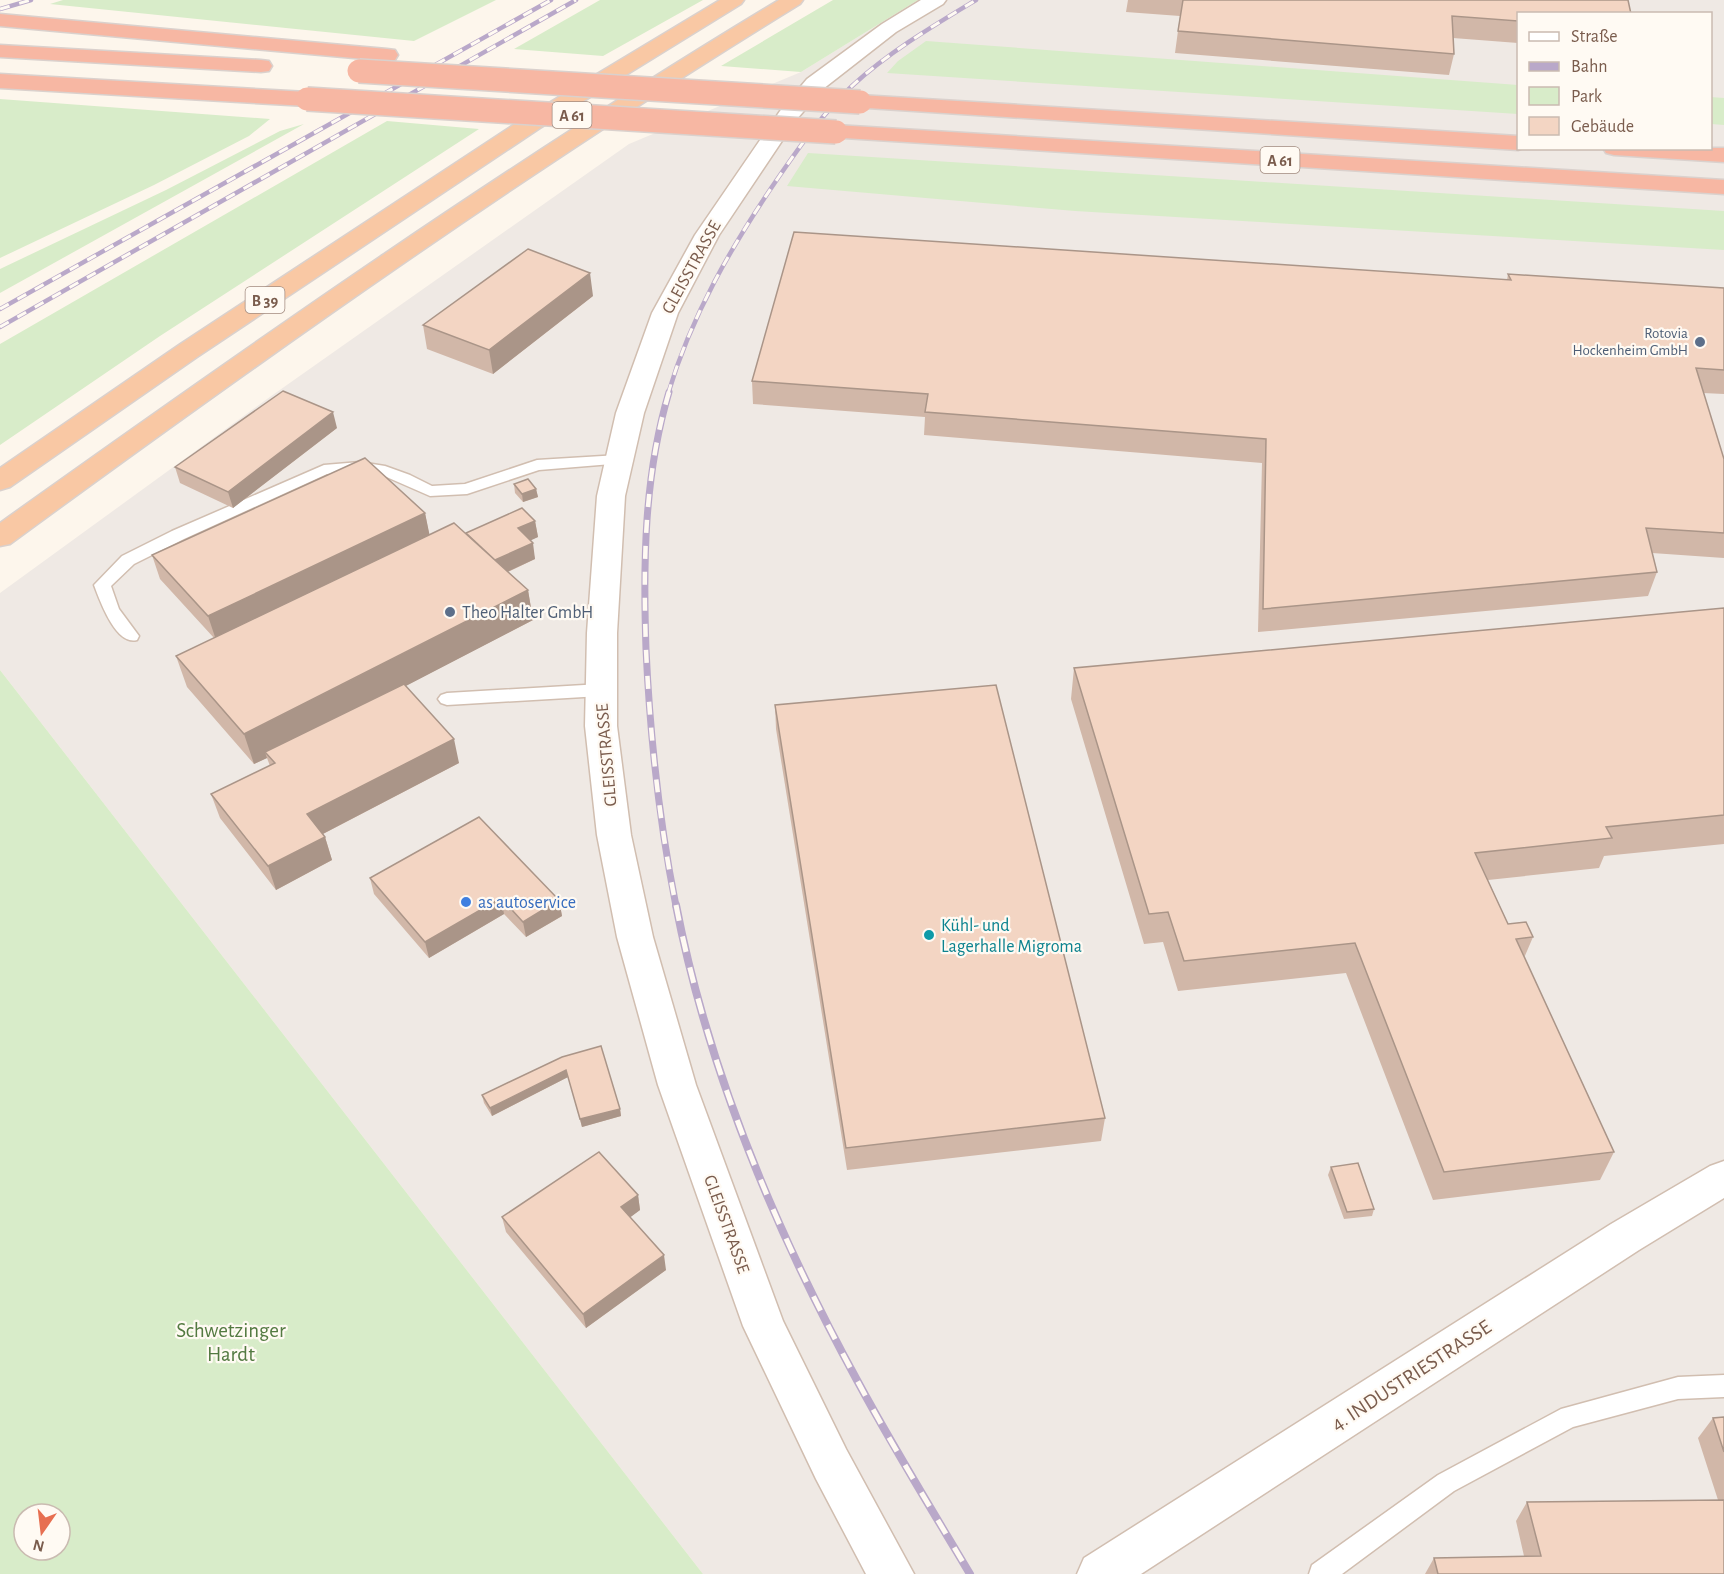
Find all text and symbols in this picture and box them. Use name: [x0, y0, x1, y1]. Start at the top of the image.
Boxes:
legend: [1517, 12, 1712, 150]
text: Straße: [1571, 28, 1617, 46]
text: Bahn: [1571, 58, 1607, 76]
text: Park: [1571, 88, 1603, 106]
road number: A 61: [552, 102, 592, 128]
text: Gebäude: [1571, 118, 1634, 136]
road number: A 61: [1260, 147, 1300, 173]
street label: GLEISSTRASSE: [659, 218, 725, 317]
road number: B 39: [246, 287, 284, 313]
place label: Rotovia Hockenheim GmbH: [1572, 326, 1688, 358]
marker: Rotovia Hockenheim GmbH: [1693, 335, 1707, 349]
place label: Theo Halter GmbH: [462, 604, 593, 622]
marker: Theo Halter GmbH: [443, 605, 457, 619]
street label: GLEISSTRASSE: [593, 702, 620, 807]
place label: as autoservice: [478, 894, 576, 912]
marker: as autoservice: [459, 895, 473, 909]
place label: Kühl- und Lagerhalle Migroma: [941, 917, 1082, 956]
marker: Kühl- und Lagerhalle Migroma: [922, 928, 936, 942]
street label: GLEISSTRASSE: [700, 1173, 752, 1276]
street label: 4. INDUSTRIESTRASSE: [1328, 1316, 1495, 1435]
park label: Schwetzinger Hardt: [176, 1320, 286, 1365]
north arrow: [12, 1502, 72, 1562]
text: N: [31, 1536, 46, 1555]

